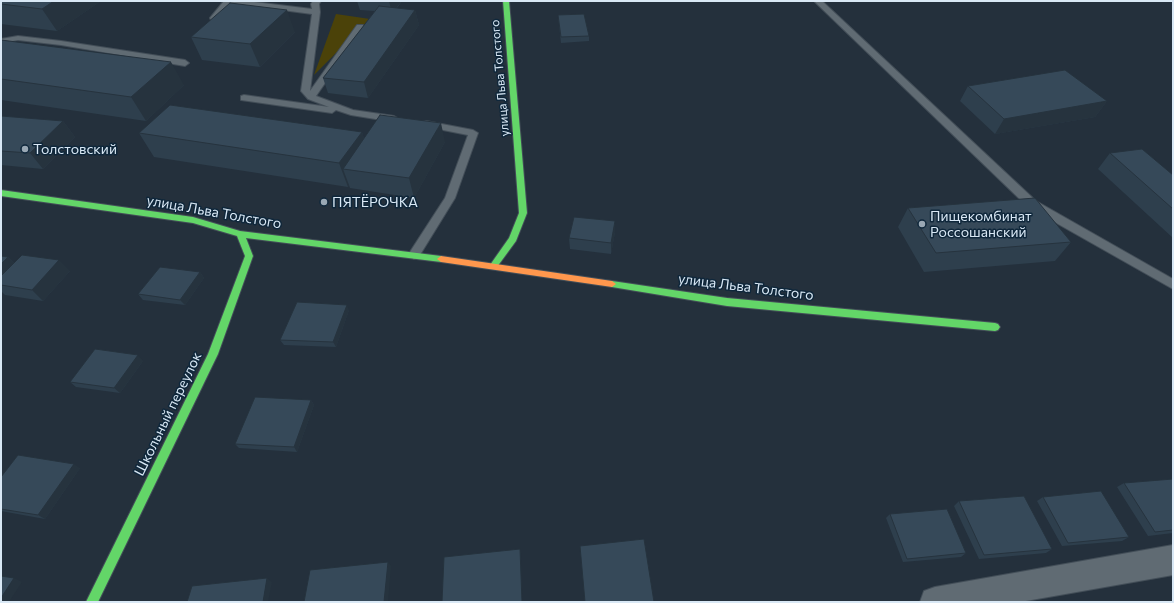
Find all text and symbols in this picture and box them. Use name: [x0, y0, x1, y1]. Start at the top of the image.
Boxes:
street label: улица Льва Толстого: [488, 19, 512, 137]
place label: Толстовский: [33, 141, 117, 157]
marker: Толстовский: [20, 144, 30, 154]
street label: улица Льва Толстого: [145, 192, 283, 232]
place label: ПЯТЁРОЧКА: [332, 194, 418, 210]
marker: ПЯТЁРОЧКА: [319, 197, 329, 207]
place label: Пищекомбинат Россошанский: [930, 208, 1032, 240]
marker: Пищекомбинат Россошанский: [917, 219, 927, 229]
street label: улица Льва Толстого: [677, 270, 815, 304]
street label: Школьный переулок: [131, 349, 205, 479]

